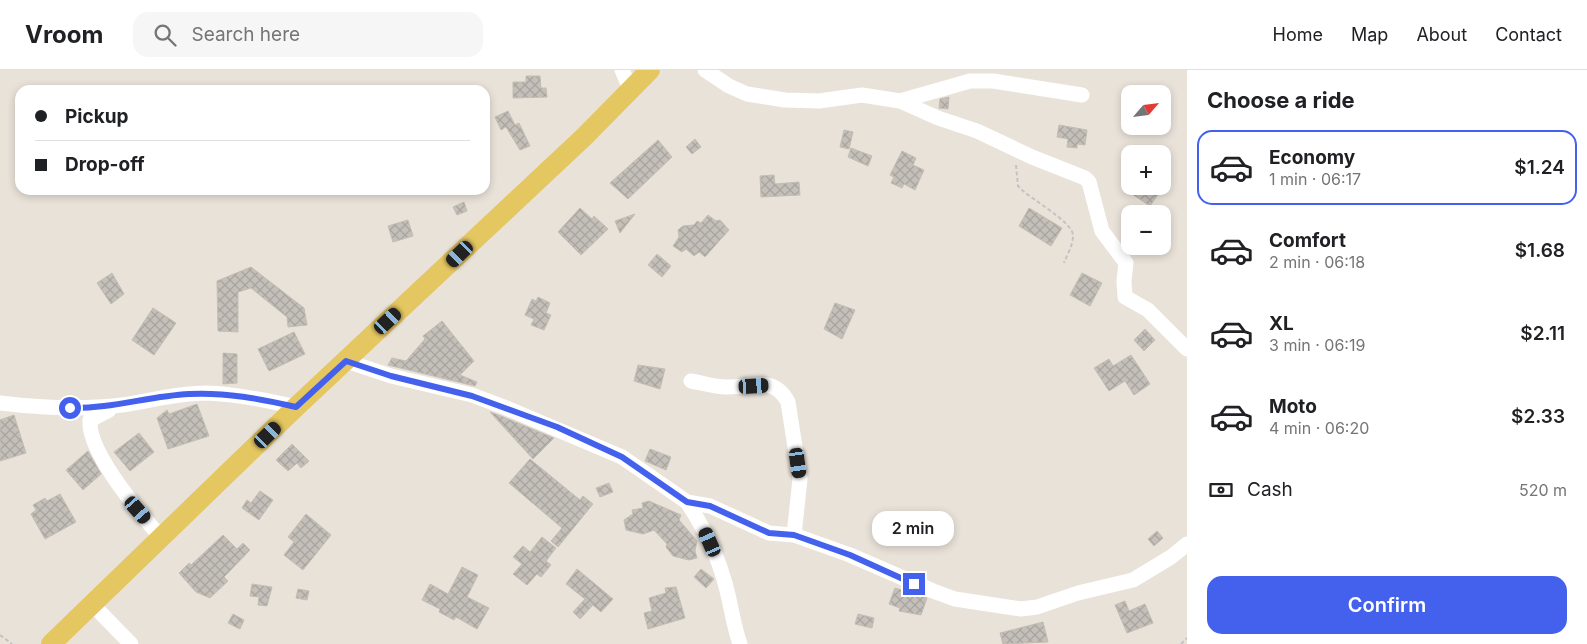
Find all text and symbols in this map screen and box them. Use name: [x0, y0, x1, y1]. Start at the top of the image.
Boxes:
search box: [133, 12, 483, 57]
text: Vroom: [25, 20, 103, 49]
icon: search: [151, 21, 179, 49]
text: Search here: [191, 23, 300, 46]
text: Home: [1273, 24, 1323, 45]
text: Map: [1351, 24, 1388, 45]
text: About: [1416, 24, 1467, 45]
text: Contact: [1495, 24, 1562, 45]
north arrow: [1121, 85, 1171, 135]
map controls: [1121, 85, 1171, 255]
text: Choose a ride: [1207, 87, 1355, 113]
text: Pickup: [65, 105, 128, 128]
button: +: [1121, 145, 1171, 195]
icon: car: [1209, 145, 1254, 190]
text: Economy: [1269, 146, 1355, 169]
text: Drop-off: [65, 153, 145, 176]
text: $1.24: [1514, 156, 1565, 179]
text: 1 min · 06:17: [1269, 169, 1361, 189]
button: −: [1121, 205, 1171, 255]
icon: car: [1209, 228, 1254, 273]
text: Comfort: [1269, 229, 1346, 252]
car: [443, 238, 476, 270]
text: $1.68: [1515, 239, 1565, 262]
text: 2 min · 06:18: [1269, 252, 1365, 272]
car: [371, 305, 404, 337]
icon: car: [1209, 311, 1254, 356]
text: XL: [1269, 312, 1294, 335]
text: $2.11: [1520, 322, 1565, 345]
text: 3 min · 06:19: [1269, 335, 1365, 355]
car: [738, 378, 769, 394]
icon: car: [1209, 394, 1254, 439]
text: Moto: [1269, 395, 1317, 418]
route start: [59, 397, 81, 419]
text: $2.33: [1511, 405, 1565, 428]
text: 4 min · 06:20: [1269, 418, 1369, 438]
car: [251, 419, 284, 451]
car: [788, 447, 807, 479]
icon: cash: [1207, 476, 1235, 504]
text: Cash: [1247, 478, 1293, 501]
text: 520 m: [1519, 480, 1567, 500]
car: [122, 494, 153, 526]
callout: 2 min: [873, 512, 955, 546]
text: 2 min: [892, 518, 934, 538]
car: [697, 525, 722, 559]
route end: [903, 573, 925, 595]
button: Confirm: [1207, 576, 1567, 634]

